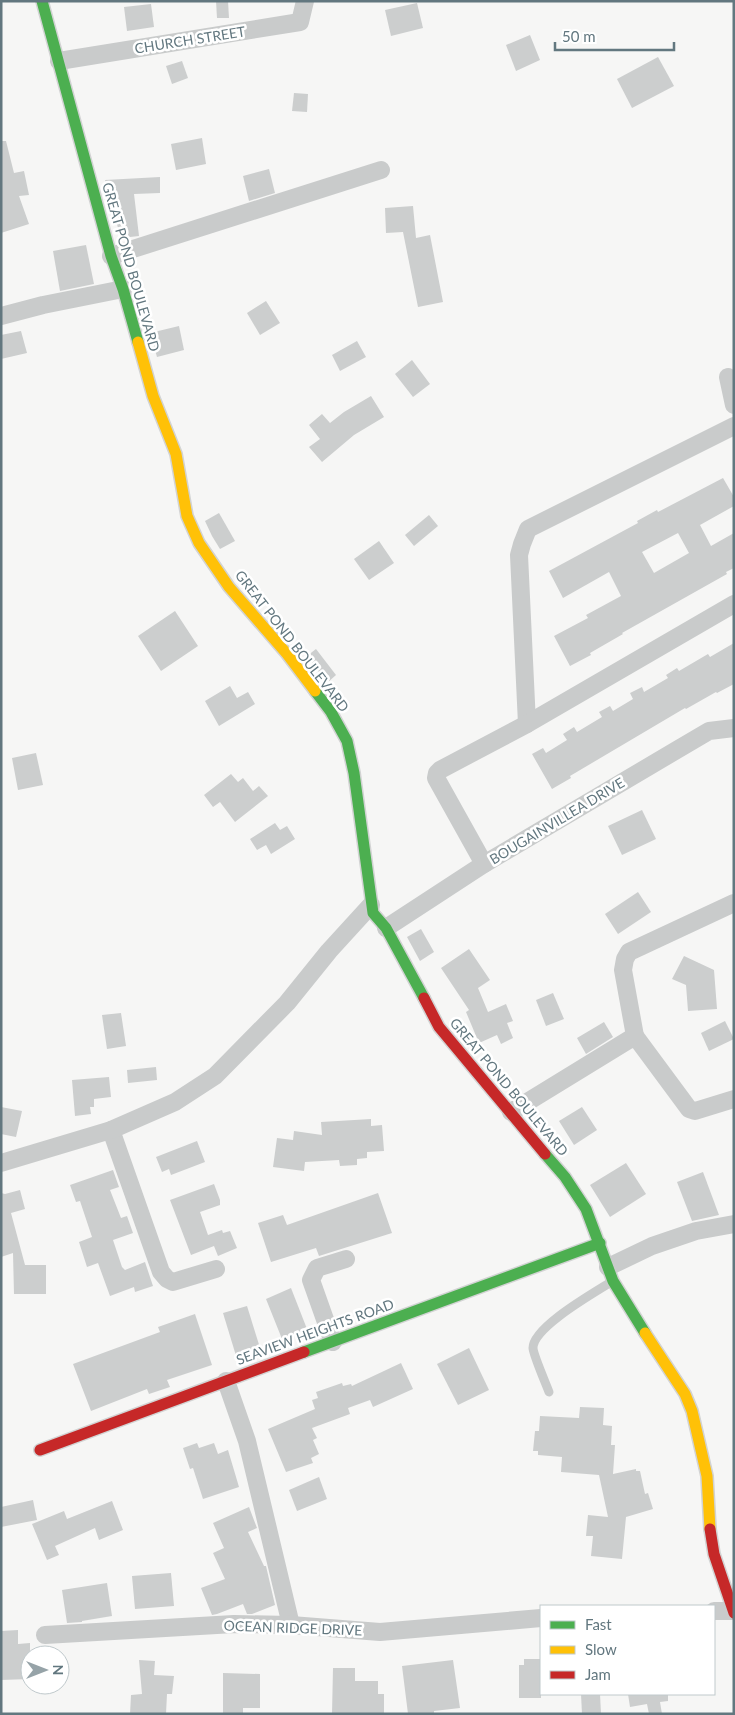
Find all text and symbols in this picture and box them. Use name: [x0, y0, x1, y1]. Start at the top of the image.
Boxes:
scale bar: [555, 20, 674, 52]
street label: CHURCH STREET: [133, 22, 247, 57]
text: 50 m: [562, 27, 596, 45]
street label: GREAT POND BOULEVARD: [99, 180, 164, 353]
street label: GREAT POND BOULEVARD: [232, 567, 353, 715]
street label: BOUGAINVILLEA DRIVE: [486, 774, 627, 868]
street label: GREAT POND BOULEVARD: [447, 1014, 572, 1159]
street label: SEAVIEW HEIGHTS ROAD: [234, 1295, 396, 1368]
legend: [540, 1605, 715, 1695]
text: Fast: [585, 1615, 612, 1633]
street label: OCEAN RIDGE DRIVE: [223, 1617, 363, 1638]
text: Slow: [585, 1640, 617, 1658]
north arrow: [20, 1645, 70, 1695]
text: N: [50, 1665, 67, 1675]
text: Jam: [585, 1665, 611, 1683]

